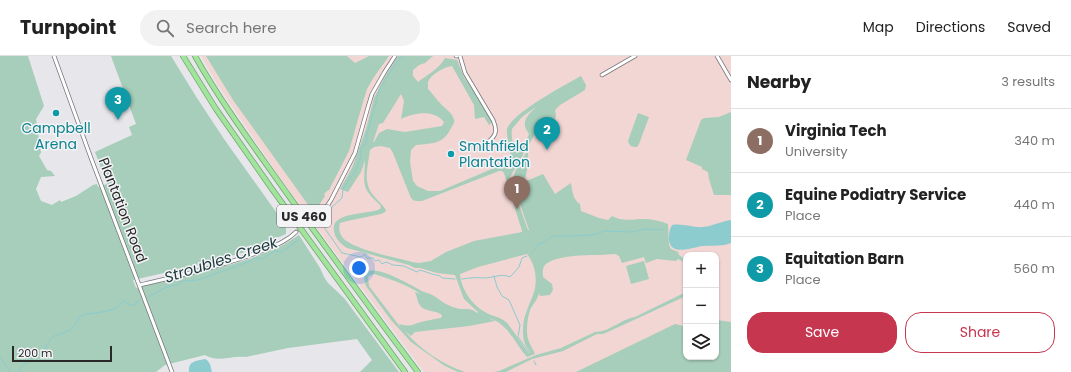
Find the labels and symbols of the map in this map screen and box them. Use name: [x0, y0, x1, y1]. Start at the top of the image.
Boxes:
pin: 3: [105, 87, 131, 120]
marker: Campbell Arena: [51, 108, 61, 118]
pin: 2: [534, 117, 560, 150]
place label: Campbell Arena: [21, 118, 91, 154]
place label: Smithfield Plantation: [459, 136, 530, 172]
marker: Smithfield Plantation: [446, 149, 456, 159]
street label: Plantation Road: [94, 155, 152, 265]
pin: 1: [504, 176, 530, 209]
road number: US 460: [277, 205, 331, 227]
water label: Stroubles Creek: [162, 231, 281, 288]
your location: [349, 258, 369, 278]
scale bar: [12, 344, 112, 363]

